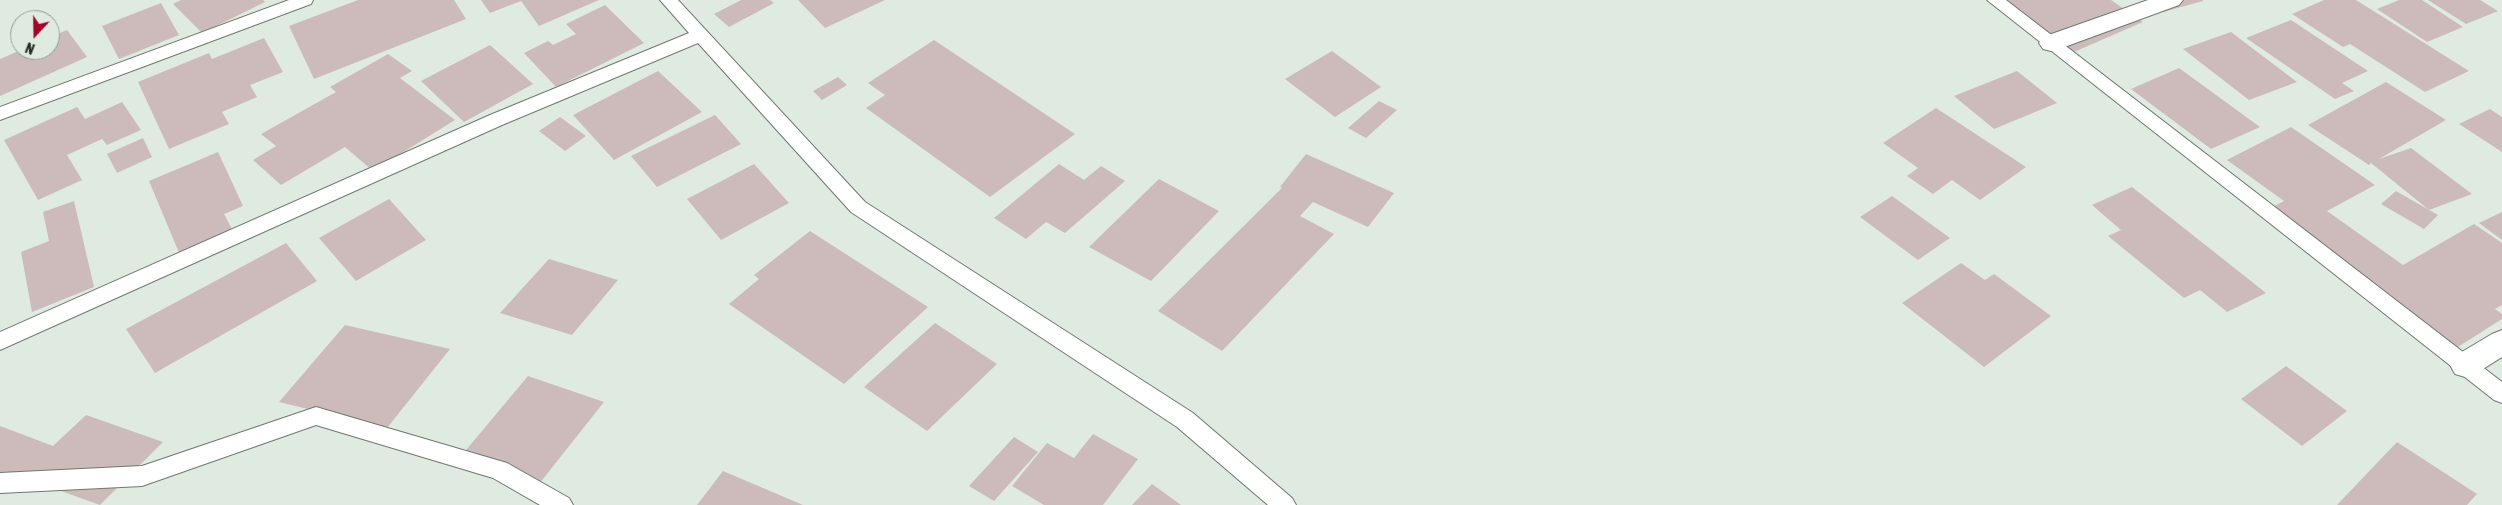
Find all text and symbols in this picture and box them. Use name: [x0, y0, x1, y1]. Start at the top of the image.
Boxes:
north arrow: [10, 10, 60, 60]
text: N: [23, 39, 37, 57]

